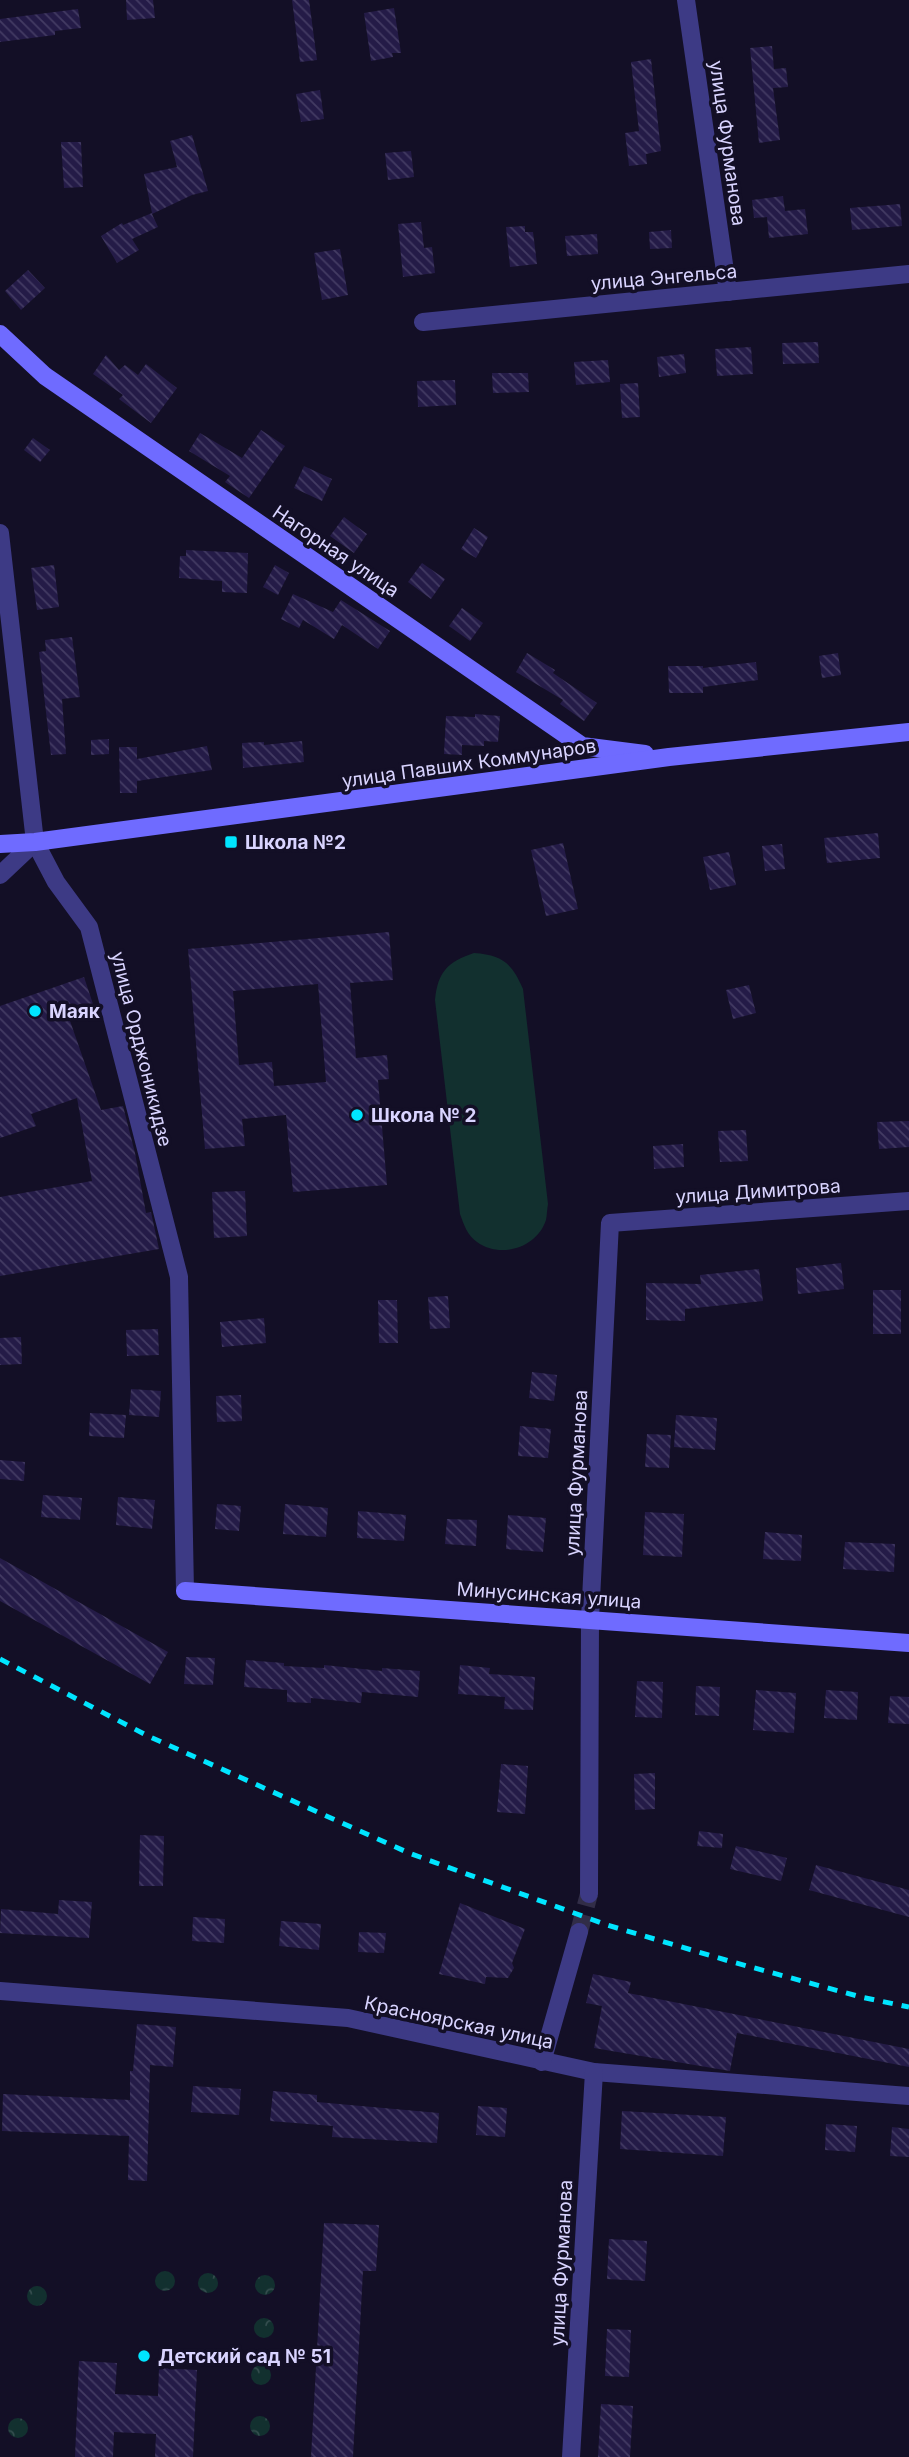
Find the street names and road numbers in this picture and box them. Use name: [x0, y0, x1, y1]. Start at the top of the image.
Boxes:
street label: улица Фурманова: [705, 59, 750, 227]
street label: улица Энгельса: [590, 260, 738, 295]
street label: Нагорная улица: [268, 501, 403, 602]
street label: улица Павших Коммунаров: [340, 734, 598, 793]
street label: улица Орджоникидзе: [106, 949, 177, 1149]
street label: улица Димитрова: [675, 1174, 841, 1209]
street label: улица Фурманова: [561, 1389, 592, 1557]
street label: Минусинская улица: [456, 1578, 642, 1613]
street label: Красноярская улица: [362, 1991, 555, 2054]
street label: улица Фурманова: [546, 2179, 577, 2347]

